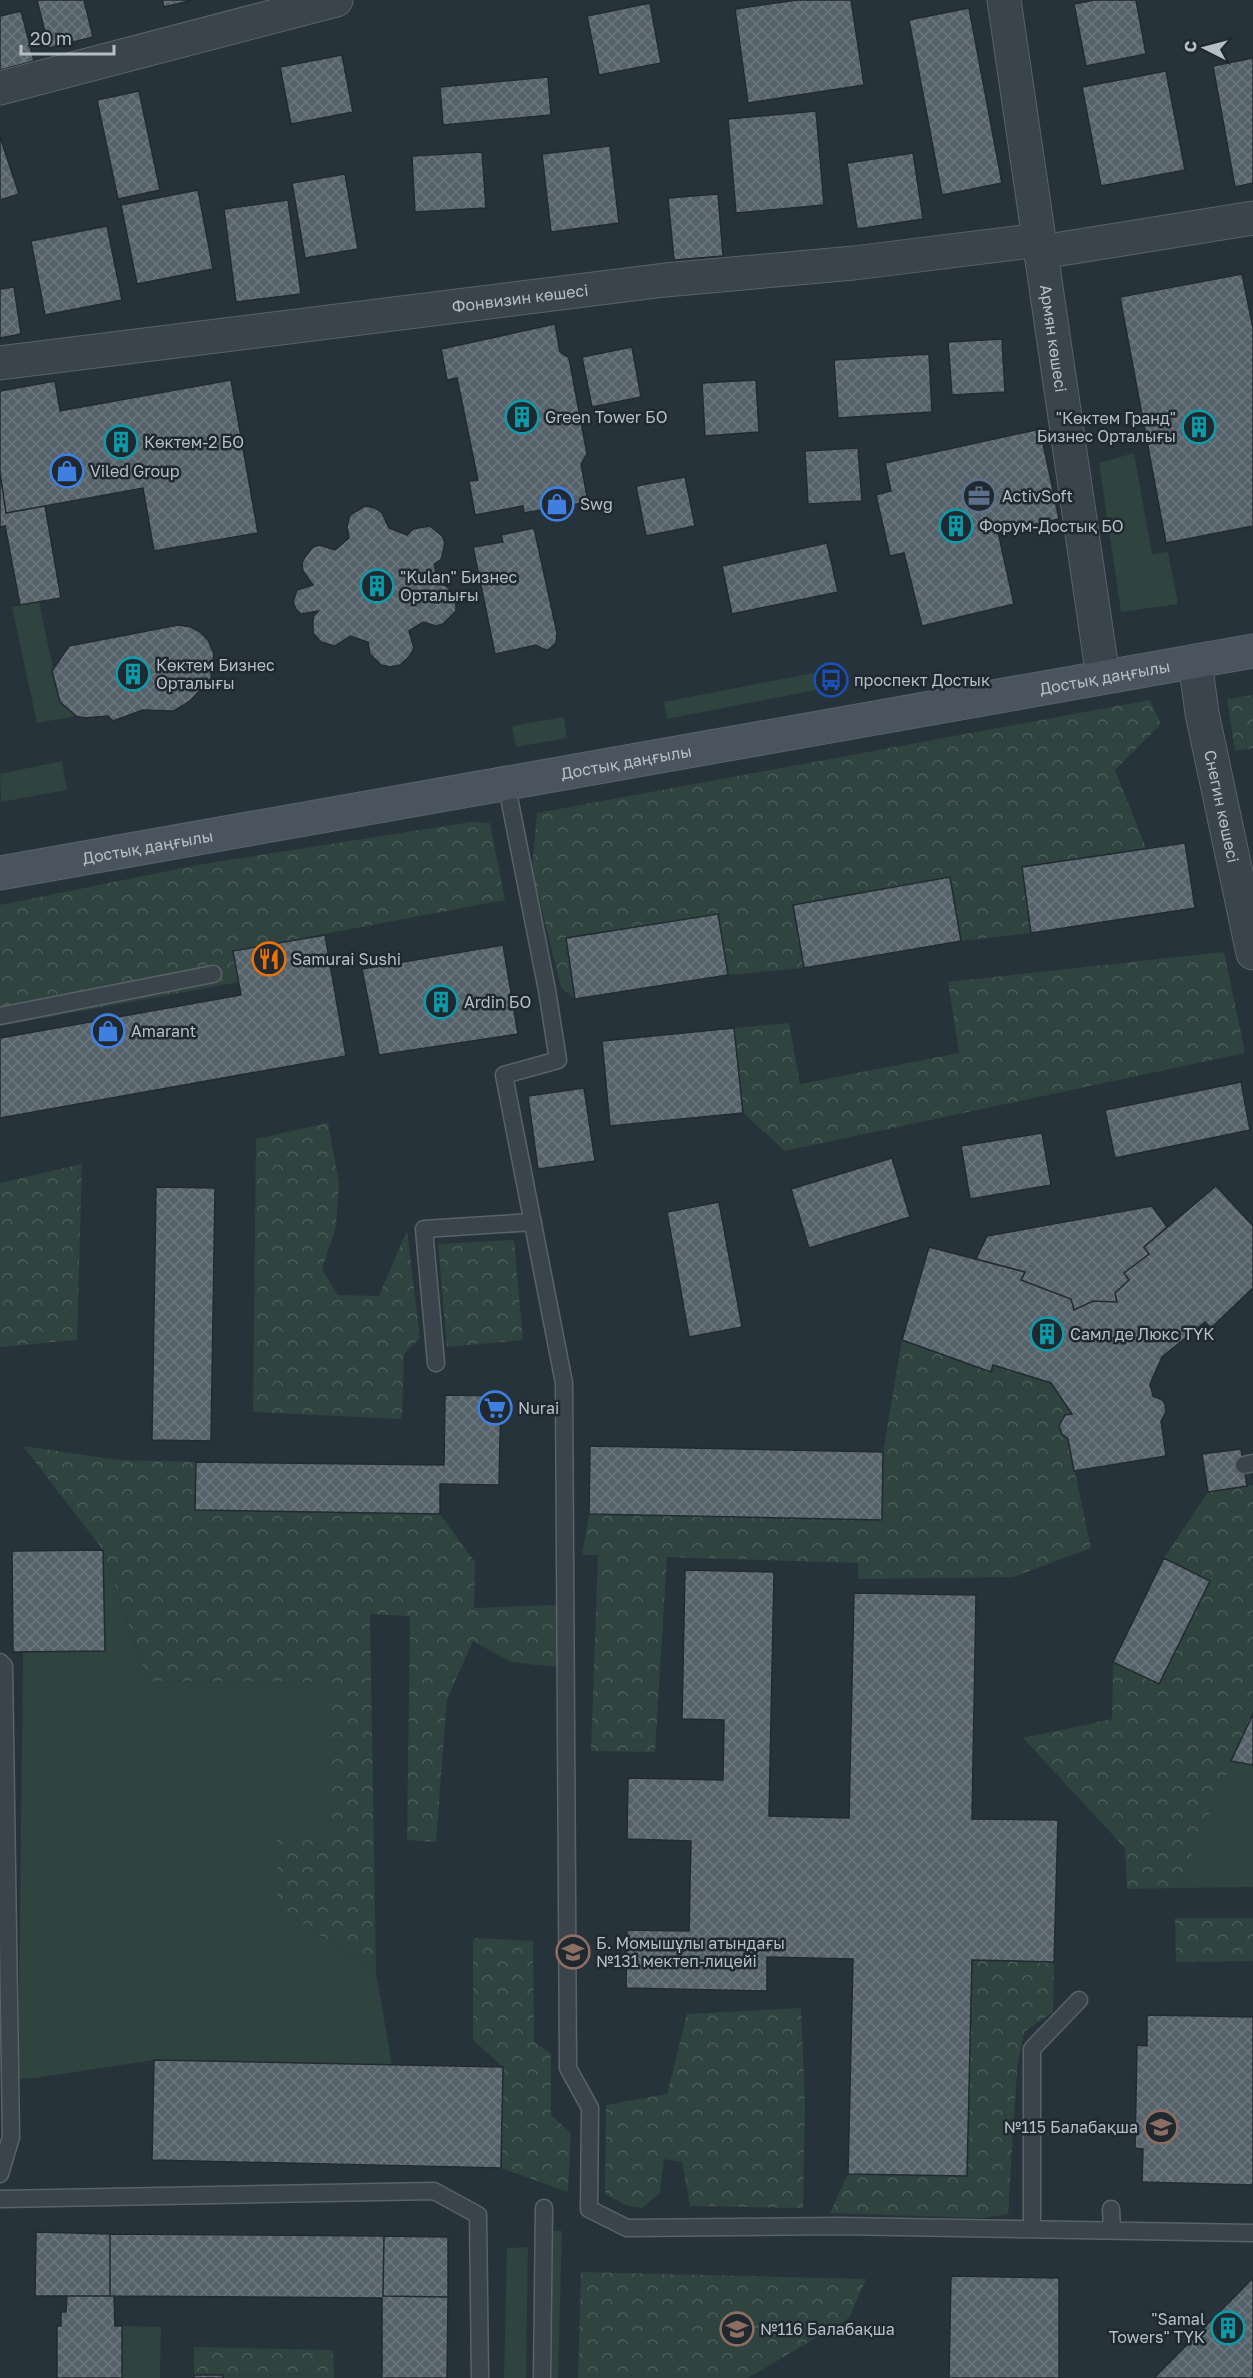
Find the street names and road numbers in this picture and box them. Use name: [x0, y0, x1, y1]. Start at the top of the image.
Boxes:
street label: Фонвизин көшесі: [450, 280, 590, 317]
street label: Армян көшесі: [1036, 283, 1071, 394]
street label: Достық даңғылы: [1038, 656, 1172, 699]
street label: Достық даңғылы: [559, 741, 693, 783]
street label: Снегин көшесі: [1200, 748, 1244, 865]
street label: Достық даңғылы: [81, 825, 215, 868]

